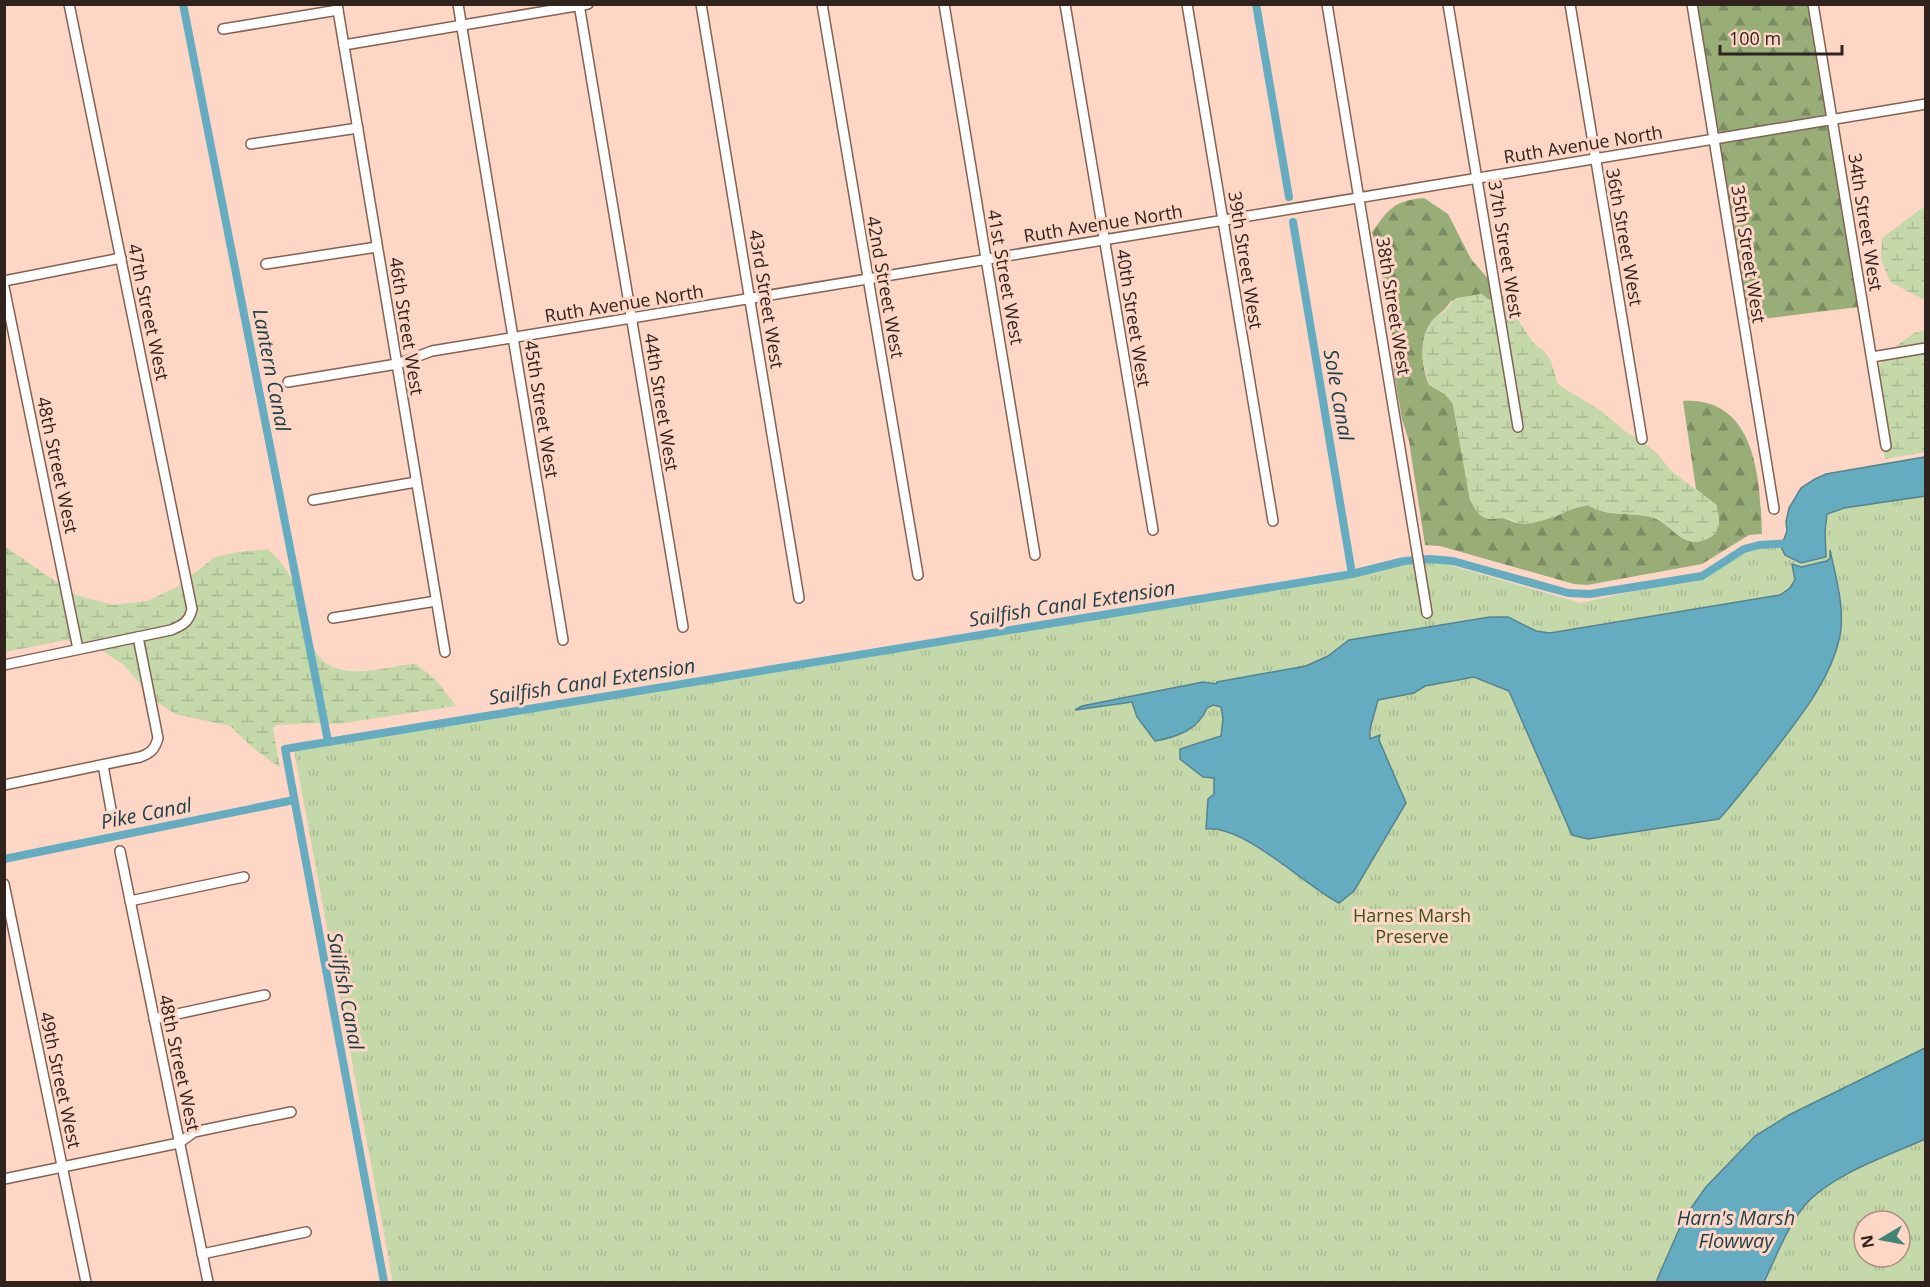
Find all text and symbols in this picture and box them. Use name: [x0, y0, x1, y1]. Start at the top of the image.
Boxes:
scale bar: [1720, 18, 1842, 56]
text: 100 m: [1729, 26, 1781, 50]
street label: Ruth Avenue North: [1502, 120, 1664, 168]
street label: 34th Street West: [1843, 151, 1889, 293]
street label: 36th Street West: [1601, 166, 1649, 308]
street label: 37th Street West: [1483, 178, 1529, 320]
street label: 35th Street West: [1726, 183, 1772, 325]
street label: 39th Street West: [1223, 189, 1269, 331]
street label: Ruth Avenue North: [1022, 199, 1184, 247]
street label: 41st Street West: [982, 207, 1030, 347]
street label: 42nd Street West: [862, 214, 910, 360]
street label: 43rd Street West: [744, 228, 790, 370]
street label: 38th Street West: [1371, 235, 1417, 377]
street label: 47th Street West: [123, 241, 175, 383]
street label: 40th Street West: [1111, 247, 1157, 389]
street label: 46th Street West: [384, 255, 430, 397]
street label: Ruth Avenue North: [543, 279, 705, 327]
water label: Lantern Canal: [247, 306, 297, 435]
street label: 44th Street West: [639, 331, 685, 473]
street label: 45th Street West: [519, 338, 565, 480]
water label: Sole Canal: [1318, 347, 1360, 444]
street label: 48th Street West: [32, 394, 84, 536]
water label: Sailfish Canal Extension: [967, 573, 1177, 633]
water label: Sailfish Canal Extension: [487, 651, 697, 711]
water label: Pike Canal: [98, 791, 195, 835]
park label: Harnes Marsh Preserve: [1353, 903, 1471, 948]
water label: Sailfish Canal: [321, 930, 371, 1053]
street label: 48th Street West: [154, 992, 206, 1134]
street label: 49th Street West: [35, 1009, 87, 1151]
water label: Harn's Marsh Flowway: [1677, 1204, 1795, 1254]
north arrow: [1852, 1209, 1912, 1269]
text: N: [1855, 1233, 1879, 1250]

